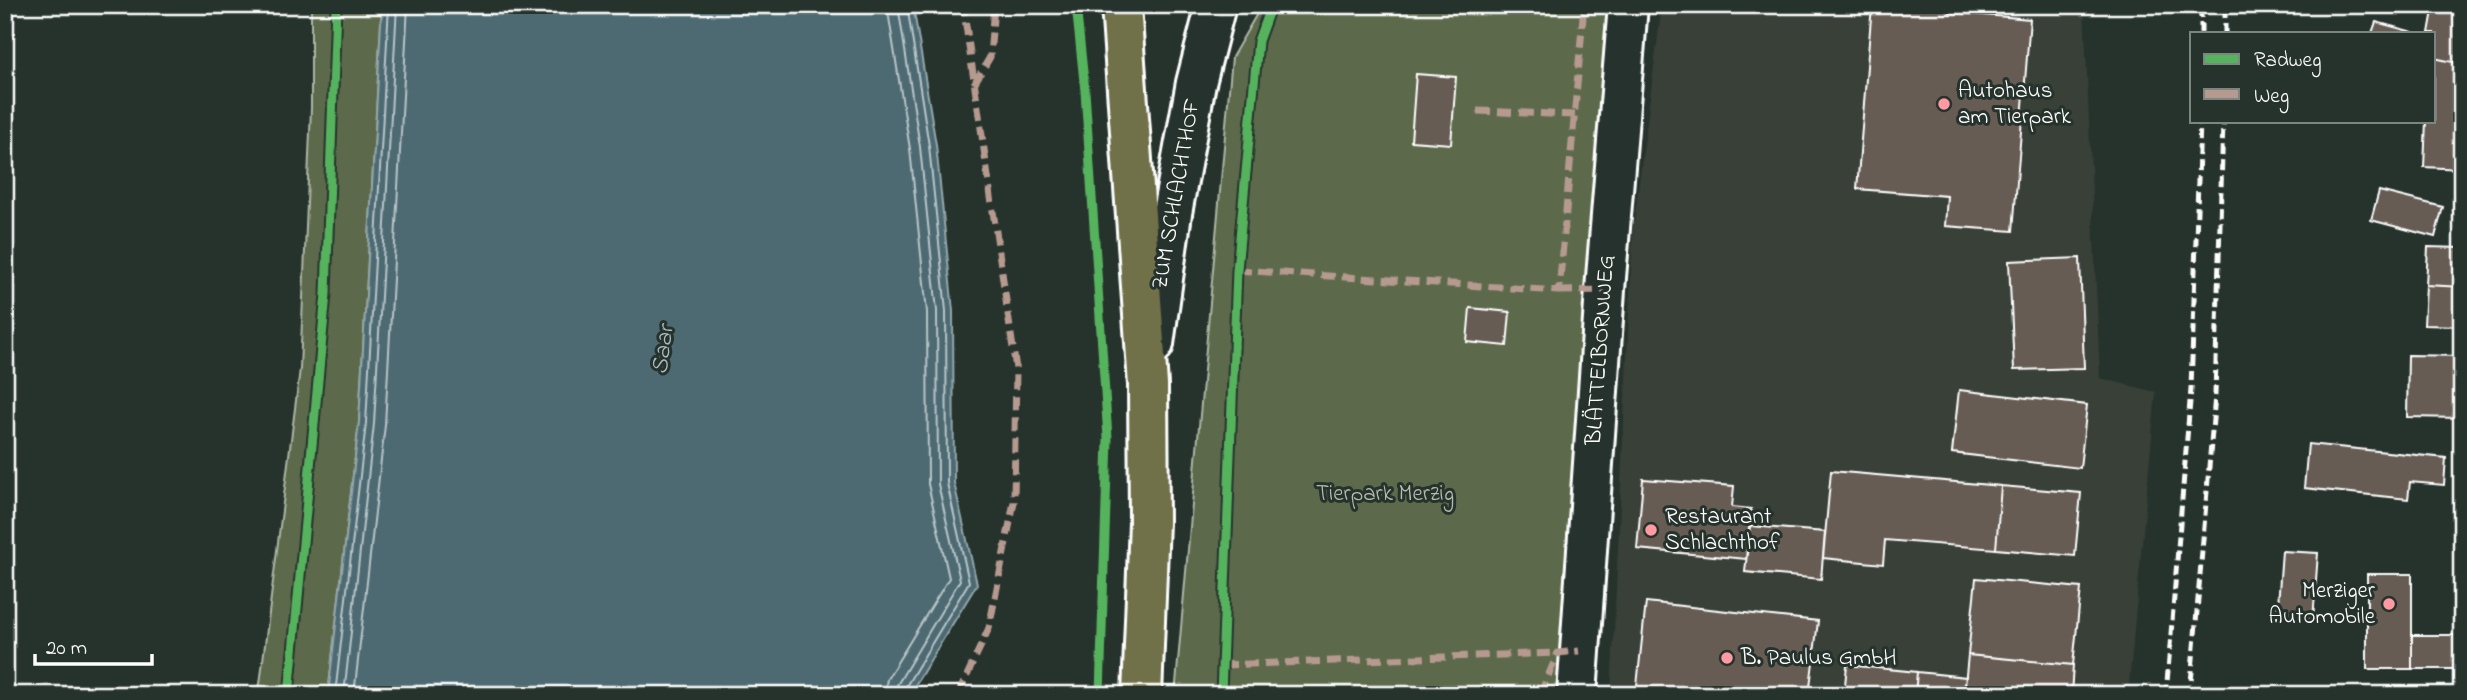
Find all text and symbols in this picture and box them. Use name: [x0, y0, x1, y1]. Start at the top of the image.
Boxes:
legend: [2190, 32, 2436, 122]
text: Radweg: [2254, 46, 2321, 78]
place label: Autohaus am Tierpark: [1958, 75, 2072, 134]
text: Weg: [2254, 82, 2289, 114]
street label: ZUM SCHLACHTHOF: [1144, 96, 1210, 292]
marker: Autohaus am Tierpark: [1936, 96, 1952, 112]
street label: BLÄTTELBORNWEG: [1578, 254, 1624, 447]
water label: Saar: [643, 321, 685, 377]
park label: Tierpark Merzig: [1316, 478, 1454, 512]
place label: Restaurant Schlachthof: [1665, 501, 1780, 560]
marker: Restaurant Schlachthof: [1643, 522, 1659, 538]
place label: Merziger Automobile: [2268, 575, 2376, 634]
marker: Merziger Automobile: [2381, 596, 2397, 612]
scale bar: [35, 623, 152, 667]
text: 20 m: [46, 634, 87, 664]
place label: B. Paulus GmbH: [1740, 642, 1897, 675]
marker: B. Paulus GmbH: [1719, 650, 1735, 666]

